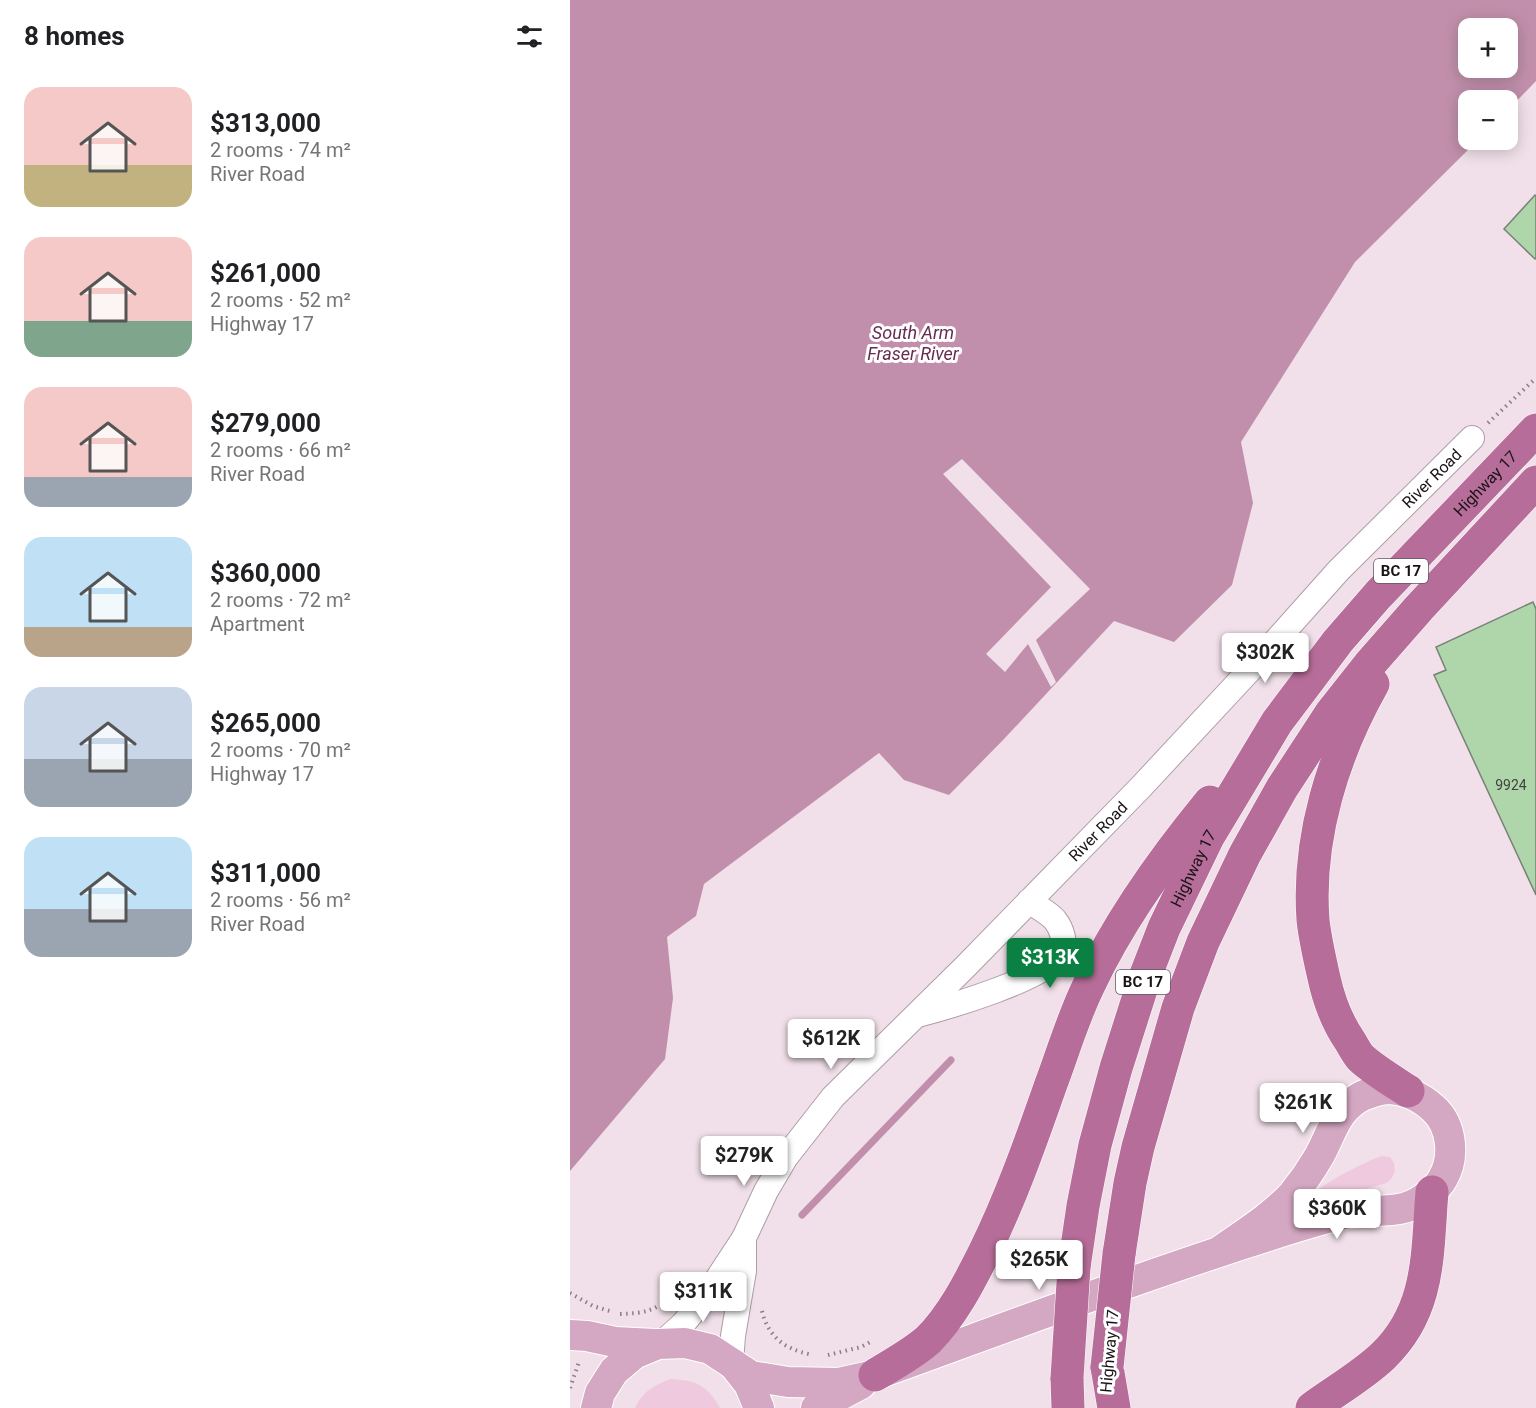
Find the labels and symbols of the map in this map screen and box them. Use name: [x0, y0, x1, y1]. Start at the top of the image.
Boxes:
water label: South Arm Fraser River: [867, 322, 960, 364]
street label: River Road: [1398, 445, 1466, 512]
street label: Highway 17: [1450, 447, 1521, 520]
road number: BC 17: [1374, 559, 1428, 583]
pin: $302K: [1223, 633, 1307, 684]
house number: 9924: [1495, 777, 1527, 793]
street label: River Road: [1065, 798, 1131, 865]
street label: Highway 17: [1167, 826, 1220, 910]
pin: $313K: [1008, 938, 1092, 989]
road number: BC 17: [1116, 970, 1170, 994]
pin: $612K: [789, 1019, 873, 1070]
pin: $261K: [1261, 1083, 1345, 1134]
pin: $279K: [702, 1136, 786, 1187]
pin: $360K: [1295, 1189, 1379, 1240]
pin: $265K: [997, 1240, 1081, 1291]
pin: $311K: [661, 1272, 745, 1323]
street label: Highway 17: [1096, 1309, 1123, 1393]

